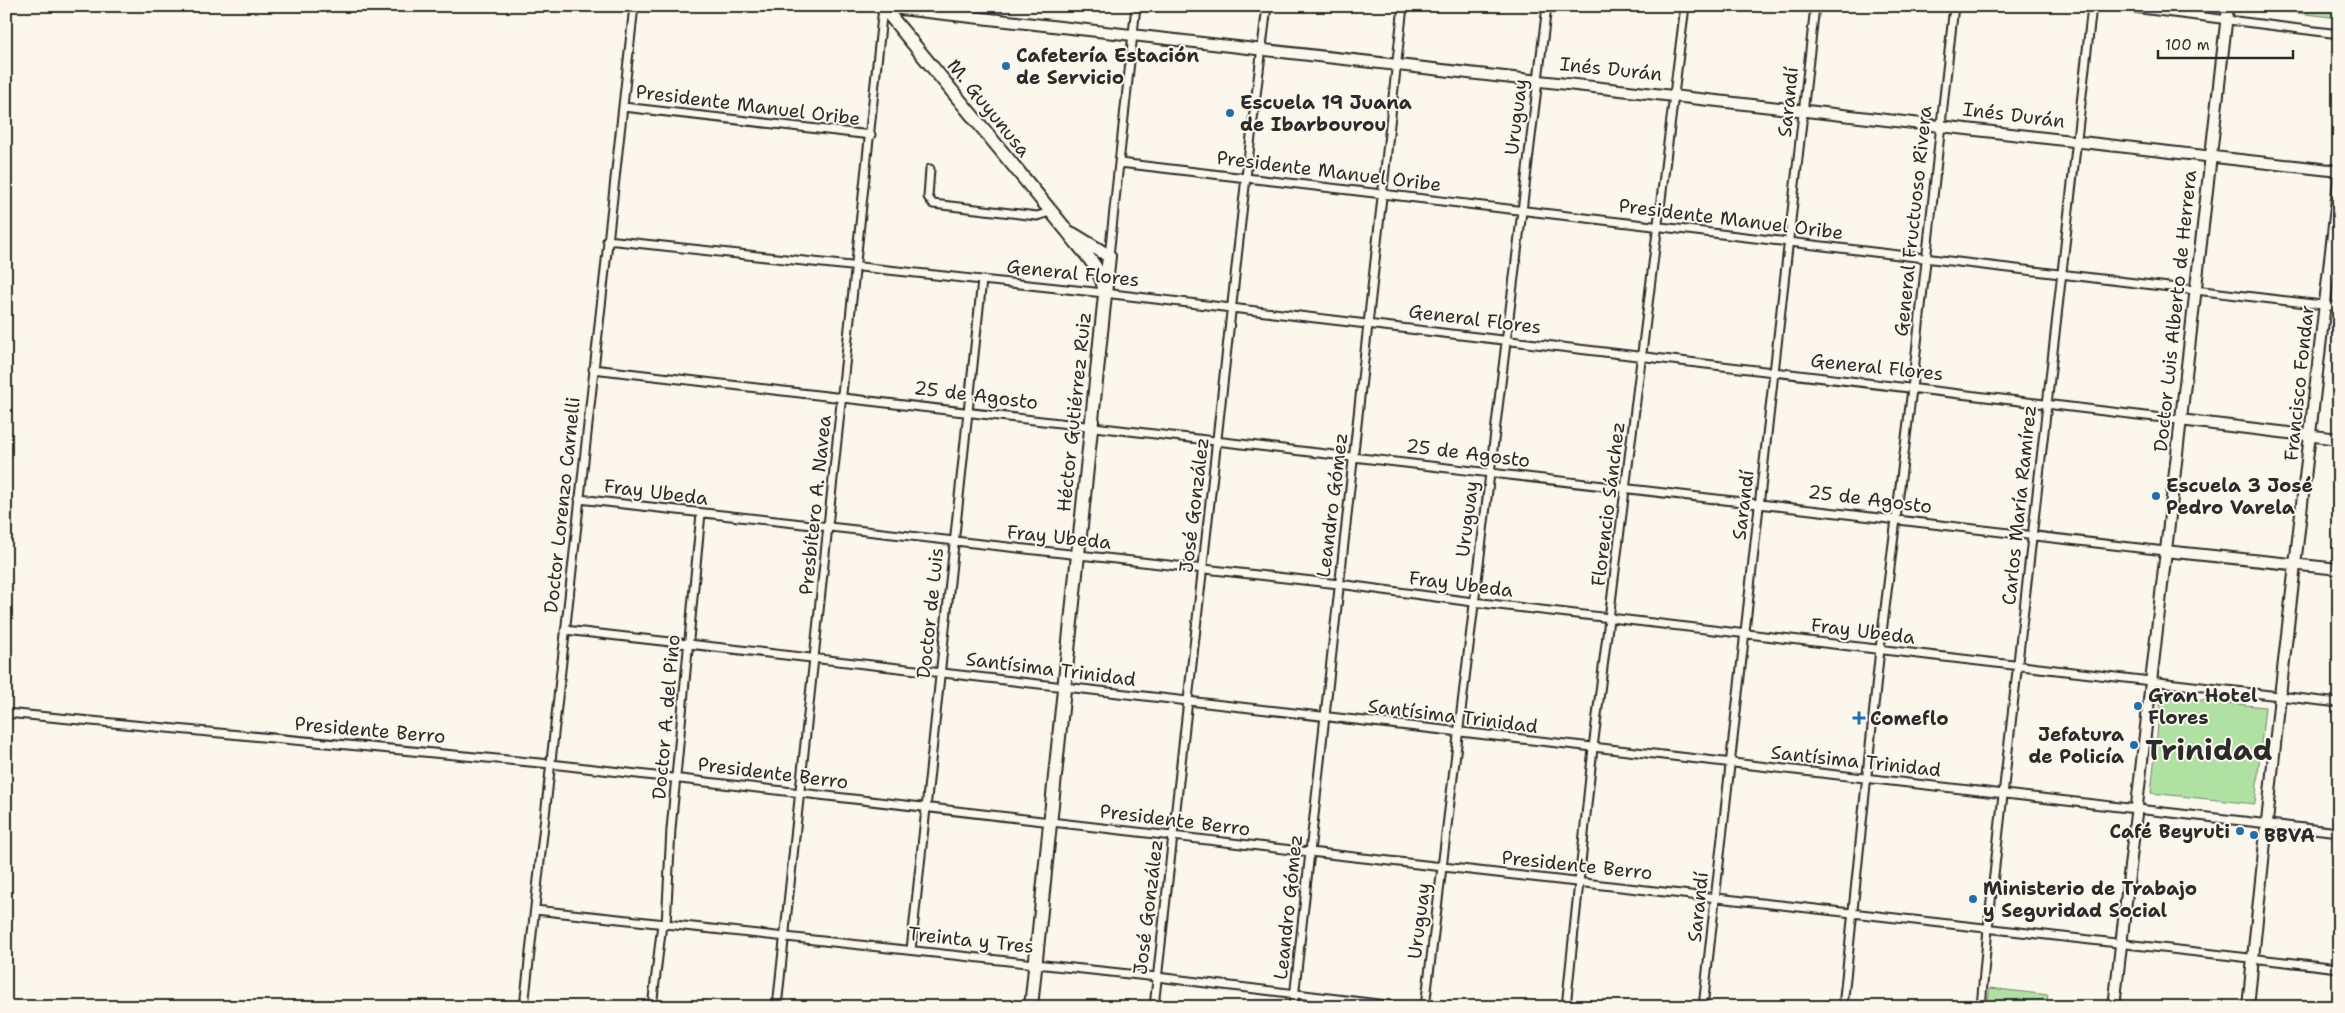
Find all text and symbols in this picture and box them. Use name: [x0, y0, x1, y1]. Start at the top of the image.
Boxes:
scale bar: [2158, 28, 2292, 60]
text: 100 m: [2165, 35, 2210, 55]
place label: Cafetería Estación de Servicio: [1016, 43, 1199, 90]
street label: Inés Durán: [1559, 51, 1663, 87]
street label: M. Guyunusa: [942, 54, 1036, 162]
marker: Cafetería Estación de Servicio: [1000, 60, 1012, 72]
street label: Sarandí: [1772, 65, 1804, 138]
street label: Uruguay: [1499, 77, 1533, 157]
street label: Presidente Manuel Oribe: [634, 79, 862, 131]
place label: Escuela 19 Juana de Ibarbourou: [1240, 90, 1412, 137]
street label: Inés Durán: [1962, 96, 2066, 134]
street label: General Fructuoso Rivera: [1888, 104, 1938, 338]
marker: Escuela 19 Juana de Ibarbourou: [1224, 107, 1236, 119]
street label: Presidente Manuel Oribe: [1215, 145, 1443, 197]
street label: Doctor Luis Alberto de Herrera: [2148, 169, 2202, 453]
street label: Presidente Manuel Oribe: [1617, 193, 1845, 245]
street label: General Flores: [1005, 254, 1141, 292]
street label: General Flores: [1407, 298, 1543, 340]
street label: Francisco Fondar: [2278, 304, 2320, 462]
street label: Héctor Gutiérrez Ruiz: [1051, 311, 1097, 513]
street label: General Flores: [1809, 348, 1945, 386]
street label: 25 de Agosto: [912, 375, 1040, 415]
street label: Doctor Lorenzo Carnelli: [538, 396, 586, 614]
street label: Carlos María Ramírez: [1996, 404, 2042, 606]
street label: Presbítero A. Navea: [793, 414, 837, 596]
street label: Florencio Sánchez: [1586, 420, 1630, 588]
street label: Leandro Gómez: [1311, 431, 1353, 579]
street label: 25 de Agosto: [1404, 433, 1532, 473]
street label: José González: [1173, 436, 1215, 574]
street label: Sarandí: [1726, 468, 1760, 541]
street label: Fray Ubeda: [603, 473, 710, 511]
place label: Escuela 3 José Pedro Varela: [2166, 473, 2313, 520]
street label: Uruguay: [1450, 479, 1484, 559]
street label: 25 de Agosto: [1806, 479, 1934, 519]
marker: Escuela 3 José Pedro Varela: [2150, 490, 2162, 502]
street label: Fray Ubeda: [1006, 519, 1113, 555]
street label: Doctor de Luis: [911, 546, 949, 680]
street label: Fray Ubeda: [1408, 565, 1515, 603]
street label: Fray Ubeda: [1810, 612, 1917, 650]
street label: Doctor A. del Pino: [646, 633, 686, 801]
street label: Santísima Trinidad: [965, 646, 1137, 692]
place label: Gran Hotel Flores: [2148, 683, 2258, 730]
street label: Santísima Trinidad: [1367, 693, 1539, 739]
marker: Gran Hotel Flores: [2132, 700, 2144, 712]
place label: Comeflo: [1870, 706, 1949, 731]
street label: Presidente Berro: [293, 711, 447, 749]
marker: Comeflo: [1852, 711, 1866, 725]
place label: Jefatura de Policía: [2028, 722, 2124, 769]
district label: Trinidad: [2145, 730, 2273, 769]
marker: Jefatura de Policía: [2128, 739, 2140, 751]
street label: Santísima Trinidad: [1770, 740, 1942, 782]
street label: Presidente Berro: [696, 751, 850, 795]
street label: Presidente Berro: [1098, 798, 1252, 842]
place label: Café Beyruti: [2110, 819, 2230, 844]
place label: BBVA: [2264, 823, 2315, 848]
marker: Café Beyruti: [2234, 825, 2246, 837]
marker: BBVA: [2248, 829, 2260, 841]
street label: Leandro Gómez: [1268, 833, 1308, 981]
street label: José González: [1127, 838, 1169, 976]
street label: Presidente Berro: [1500, 845, 1654, 885]
street label: Sarandí: [1682, 870, 1714, 943]
place label: Ministerio de Trabajo y Seguridad Social: [1983, 876, 2197, 923]
street label: Uruguay: [1402, 881, 1436, 961]
marker: Ministerio de Trabajo y Seguridad Social: [1967, 893, 1979, 905]
street label: Treinta y Tres: [907, 921, 1035, 959]

